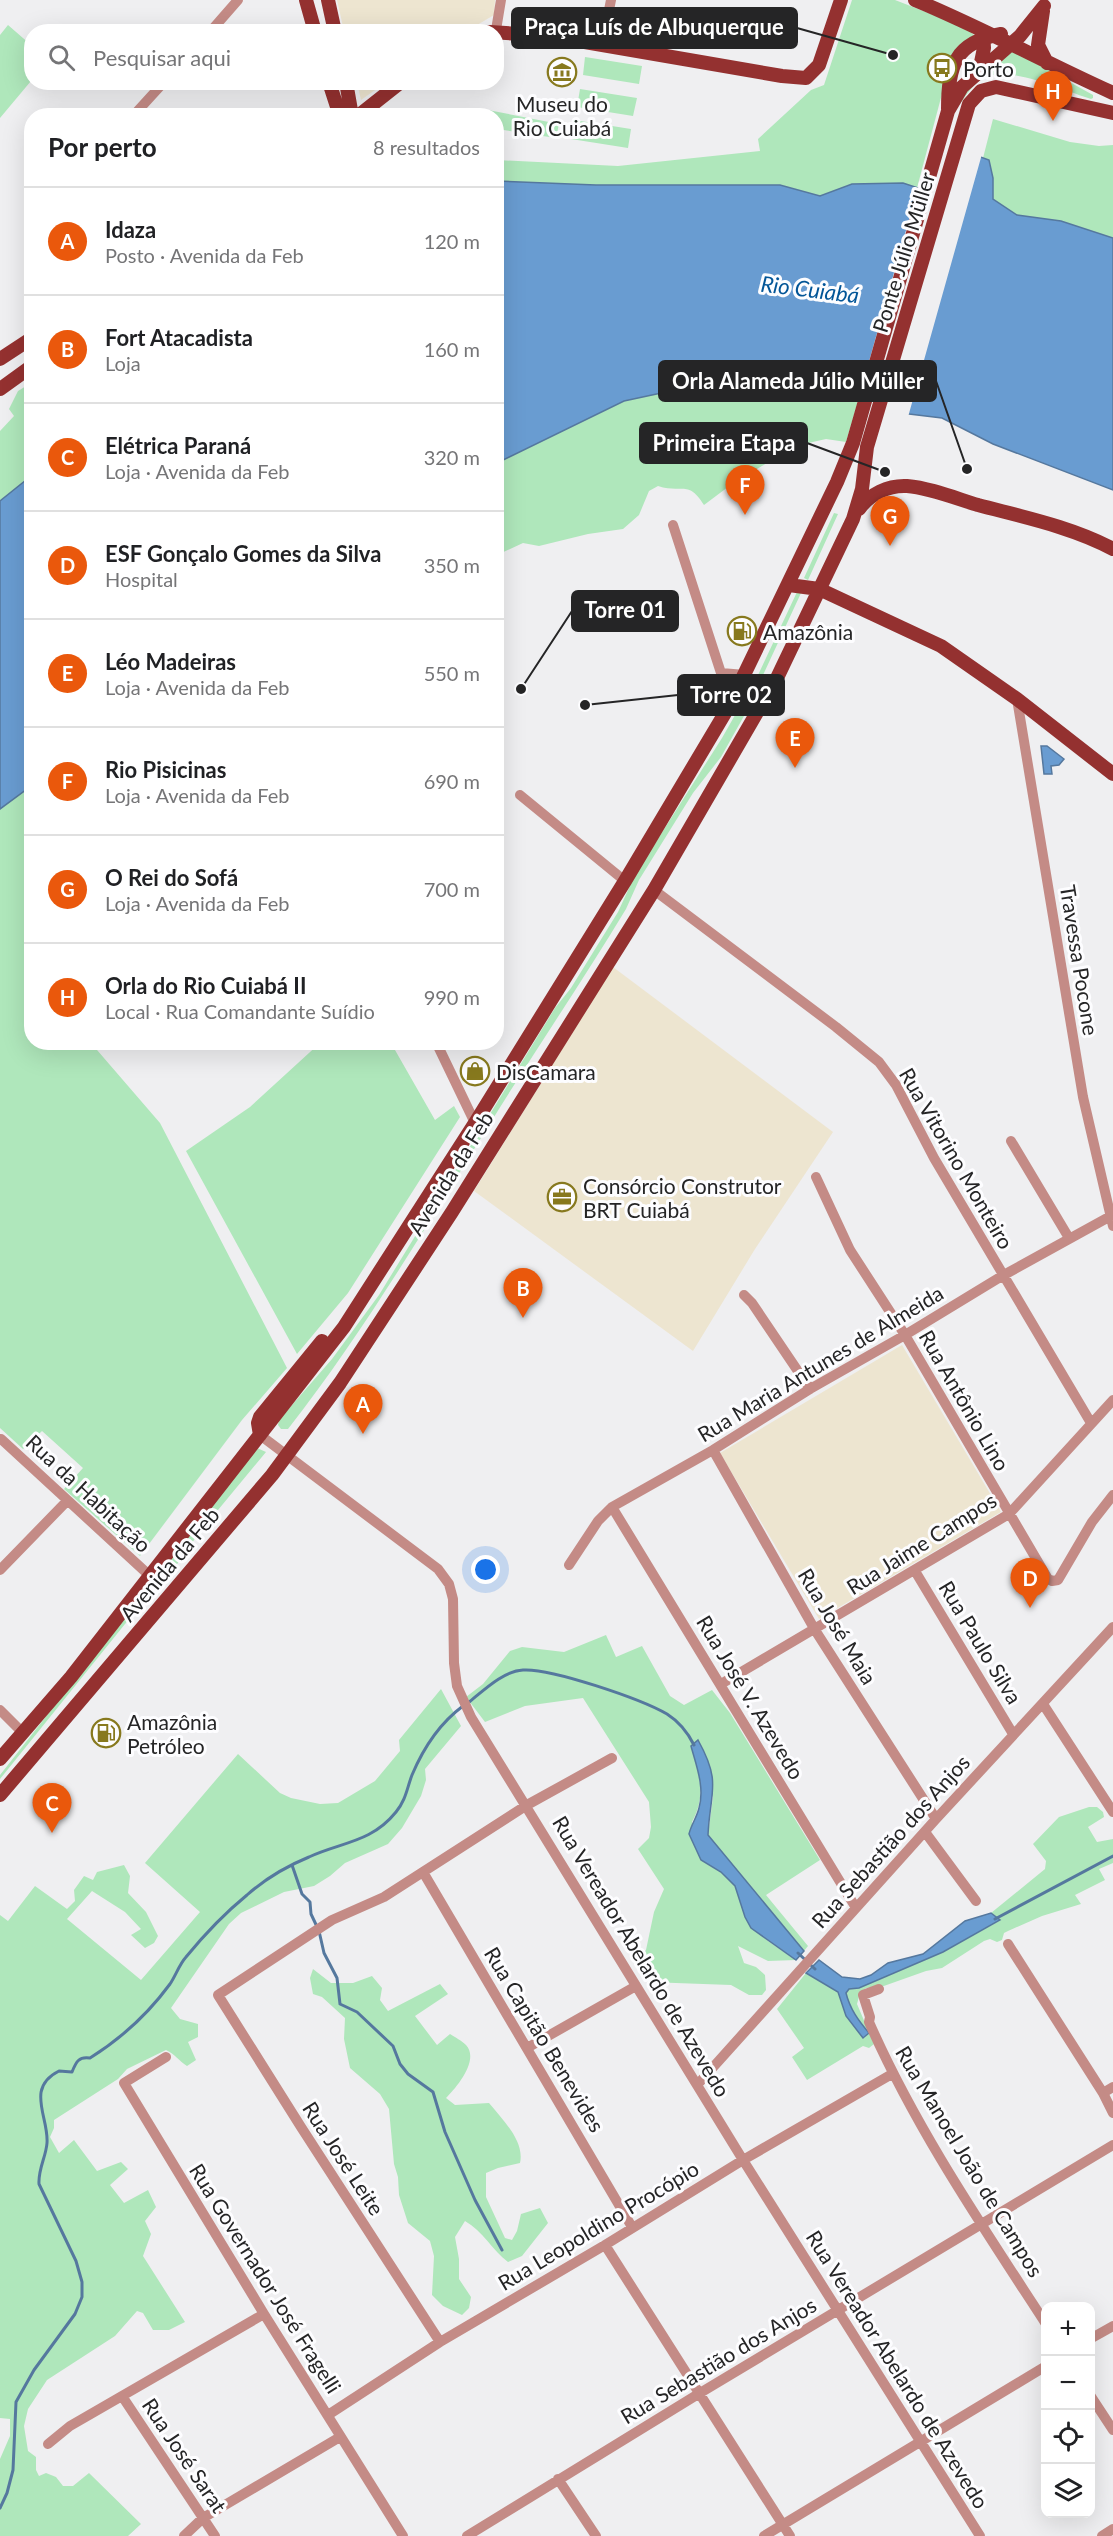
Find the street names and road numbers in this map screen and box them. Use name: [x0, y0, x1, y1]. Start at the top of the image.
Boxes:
street label: Ponte Júlio Müller: [867, 169, 939, 335]
street label: Travessa Pocone: [1056, 883, 1104, 1037]
street label: Rua Vitorino Monteiro: [895, 1063, 1019, 1253]
street label: Avenida da Feb: [402, 1107, 498, 1239]
street label: Rua Maria Antunes de Almeida: [693, 1280, 947, 1446]
street label: Rua Antônio Lino: [915, 1325, 1015, 1475]
street label: Rua da Habitação: [22, 1429, 157, 1557]
street label: Rua Jaime Campos: [842, 1487, 1000, 1599]
street label: Avenida da Feb: [114, 1502, 224, 1626]
street label: Rua José Maia: [794, 1564, 882, 1688]
street label: Rua Paulo Silva: [934, 1576, 1028, 1708]
street label: Rua José V. Azevedo: [692, 1610, 810, 1784]
street label: Rua Sebastião dos Anjos: [806, 1749, 974, 1933]
street label: Rua Vereador Abelardo de Azevedo: [548, 1811, 736, 2101]
street label: Rua Capitão Benevides: [480, 1942, 610, 2136]
street label: Rua Manoel João de Campos: [891, 2041, 1049, 2281]
street label: Rua José Leite: [298, 2097, 390, 2219]
street label: Rua Leopoldino Procópio: [493, 2155, 703, 2295]
street label: Rua Governador José Fragelli: [185, 2159, 347, 2397]
street label: Rua Vereador Abelardo de Azevedo: [802, 2225, 994, 2513]
street label: Rua Sebastião dos Anjos: [616, 2292, 820, 2428]
street label: Rua José Sarat: [138, 2393, 233, 2517]

